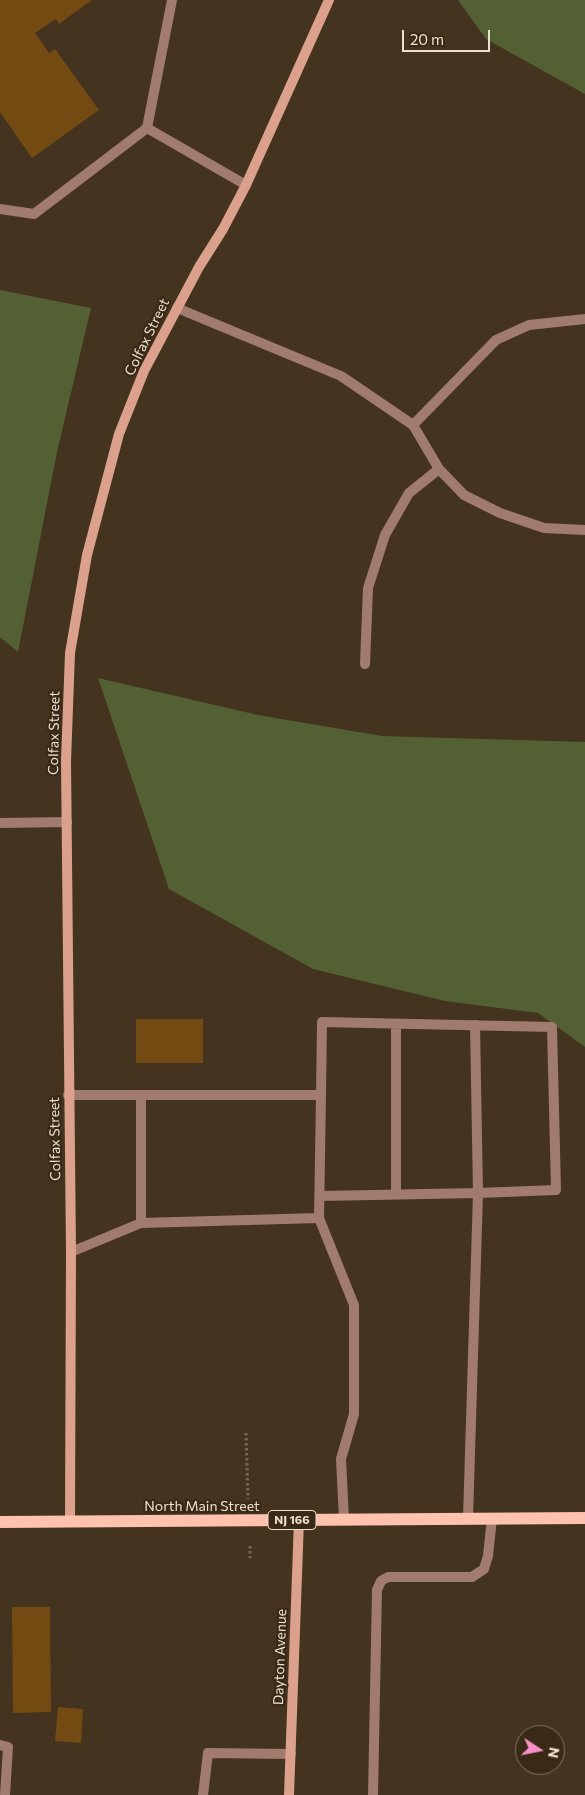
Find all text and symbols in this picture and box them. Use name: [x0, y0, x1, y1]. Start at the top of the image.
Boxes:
scale bar: [405, 20, 492, 52]
text: 20 m: [410, 30, 444, 48]
street label: Colfax Street: [121, 296, 173, 378]
street label: Colfax Street: [45, 691, 63, 775]
street label: Colfax Street: [46, 1097, 64, 1181]
street label: North Main Street: [144, 1498, 260, 1514]
road number: NJ 166: [268, 1510, 316, 1530]
street label: Dayton Avenue: [270, 1609, 290, 1705]
north arrow: [515, 1725, 565, 1775]
text: N: [545, 1746, 564, 1760]

